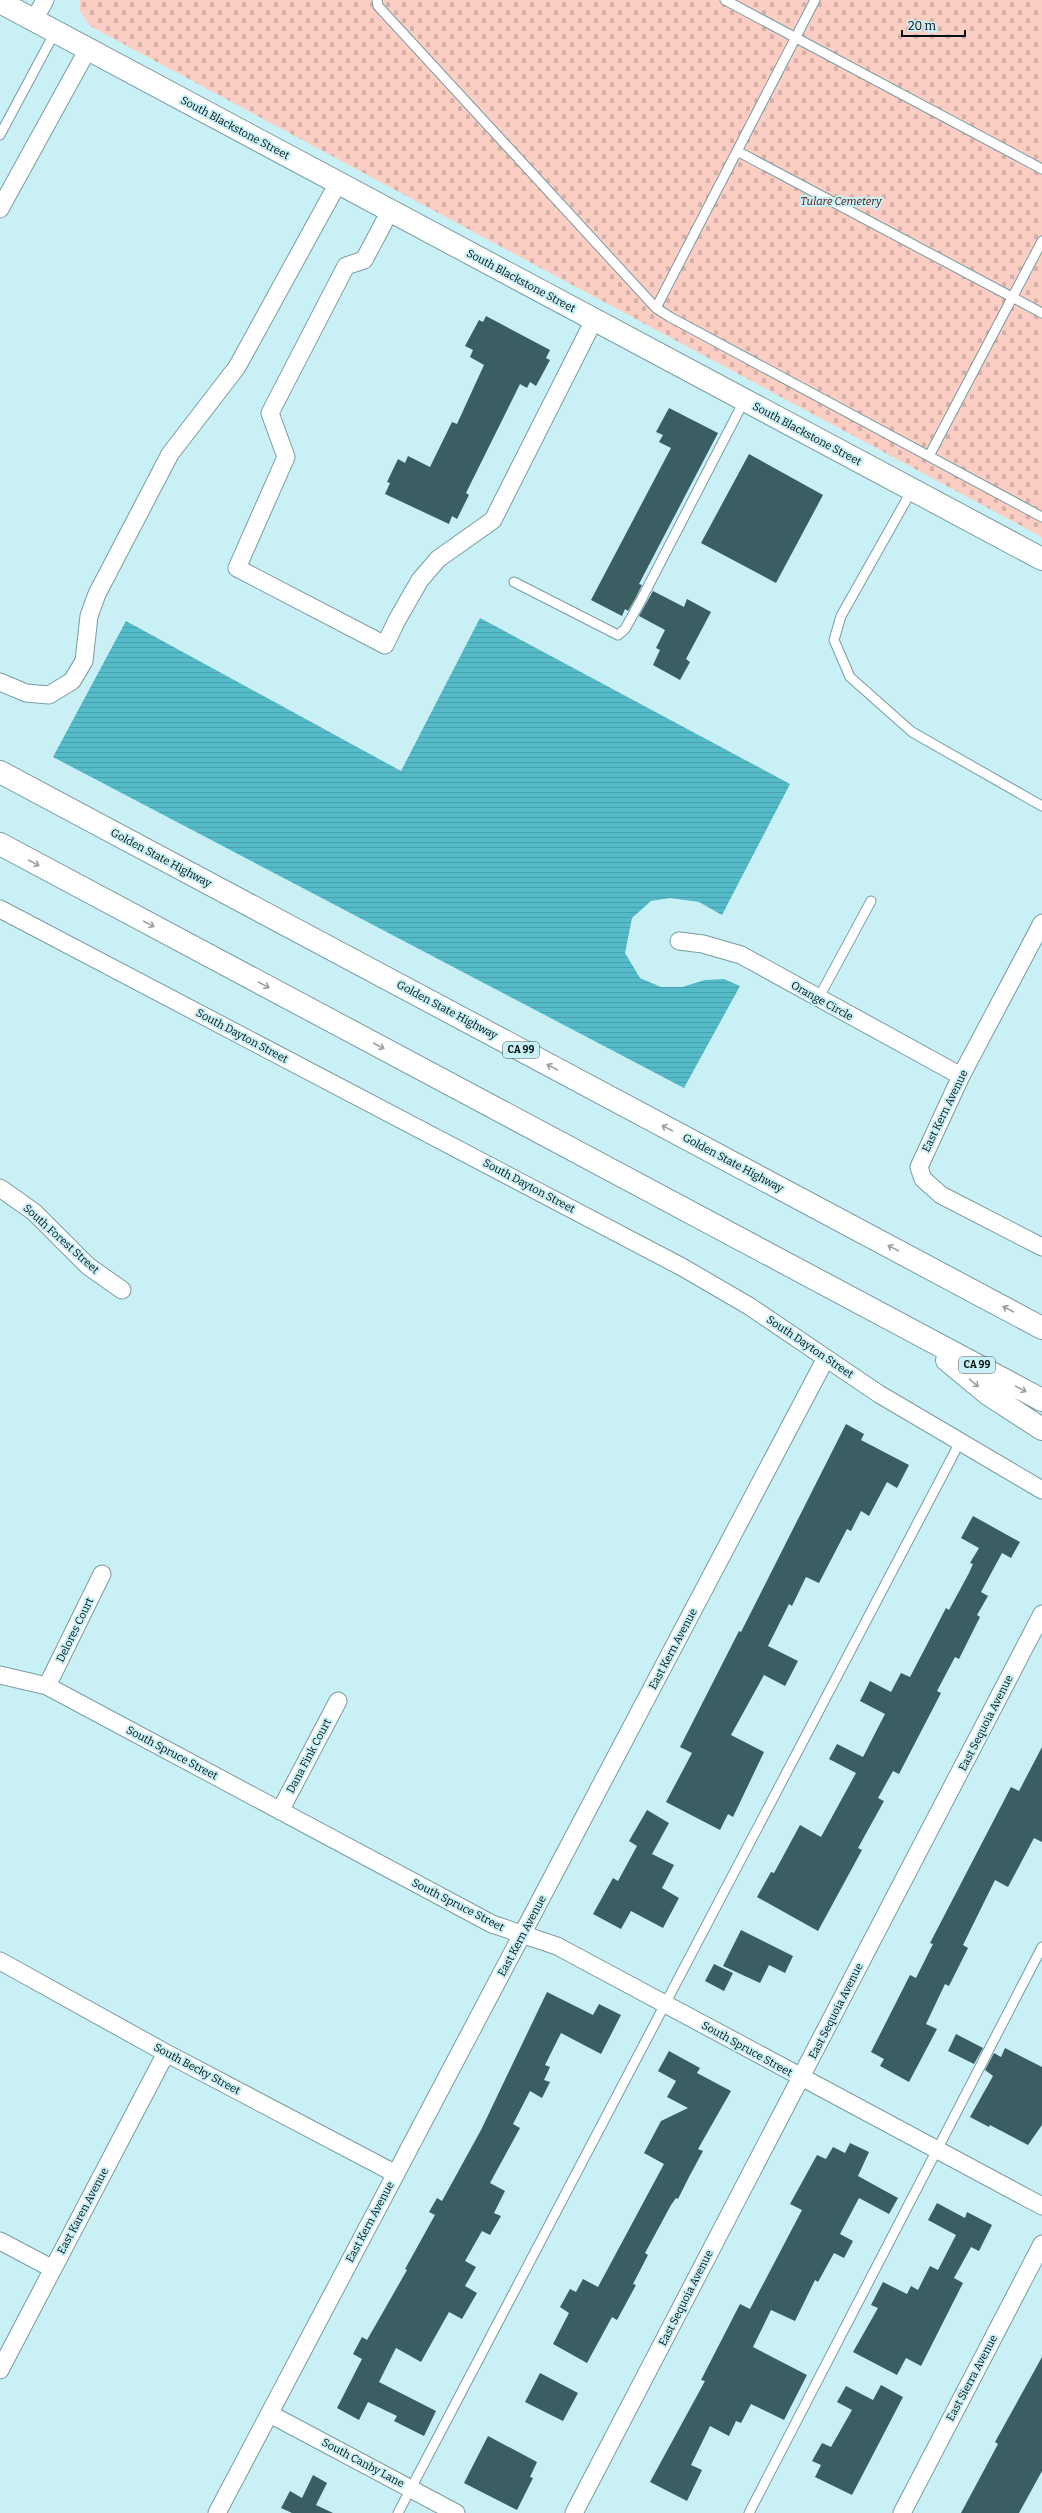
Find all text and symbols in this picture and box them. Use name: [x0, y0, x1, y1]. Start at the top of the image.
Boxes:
scale bar: [902, 12, 965, 38]
text: 20 m: [908, 19, 937, 33]
street label: South Blackstone Street: [178, 94, 292, 162]
park label: Tulare Cemetery: [800, 195, 883, 208]
street label: South Blackstone Street: [464, 247, 578, 315]
street label: South Blackstone Street: [750, 400, 864, 468]
street label: Golden State Highway: [108, 826, 214, 890]
one-way arrow: [28, 859, 40, 867]
one-way arrow: [143, 920, 155, 928]
street label: Golden State Highway: [394, 978, 500, 1042]
street label: Orange Circle: [789, 979, 855, 1023]
one-way arrow: [258, 982, 270, 989]
street label: South Dayton Street: [194, 1006, 290, 1066]
road number: CA 99: [503, 1042, 539, 1058]
one-way arrow: [372, 1043, 384, 1050]
one-way arrow: [546, 1062, 558, 1070]
street label: East Kern Avenue: [919, 1068, 971, 1154]
one-way arrow: [661, 1123, 673, 1131]
street label: Golden State Highway: [680, 1131, 786, 1195]
street label: South Dayton Street: [481, 1156, 577, 1216]
street label: South Forest Street: [20, 1202, 102, 1277]
one-way arrow: [887, 1244, 899, 1252]
one-way arrow: [1002, 1305, 1014, 1313]
street label: South Dayton Street: [764, 1313, 856, 1381]
road number: CA 99: [959, 1357, 995, 1373]
one-way arrow: [969, 1378, 980, 1387]
one-way arrow: [1014, 1385, 1026, 1393]
street label: Delores Court: [54, 1596, 96, 1664]
street label: East Kern Avenue: [646, 1606, 700, 1692]
street label: East Sequoia Avenue: [956, 1673, 1016, 1773]
street label: Dana Fink Court: [284, 1717, 334, 1795]
street label: South Spruce Street: [124, 1723, 220, 1783]
street label: South Spruce Street: [410, 1876, 506, 1934]
street label: East Kern Avenue: [495, 1893, 549, 1979]
street label: East Sequoia Avenue: [806, 1961, 866, 2061]
street label: South Spruce Street: [699, 2019, 795, 2079]
street label: South Becky Street: [151, 2041, 243, 2097]
street label: East Karen Avenue: [55, 2166, 111, 2256]
street label: East Kern Avenue: [343, 2179, 397, 2265]
street label: East Sequoia Avenue: [656, 2248, 716, 2348]
street label: East Sierra Avenue: [944, 2333, 1000, 2423]
street label: South Canby Lane: [320, 2436, 406, 2490]

